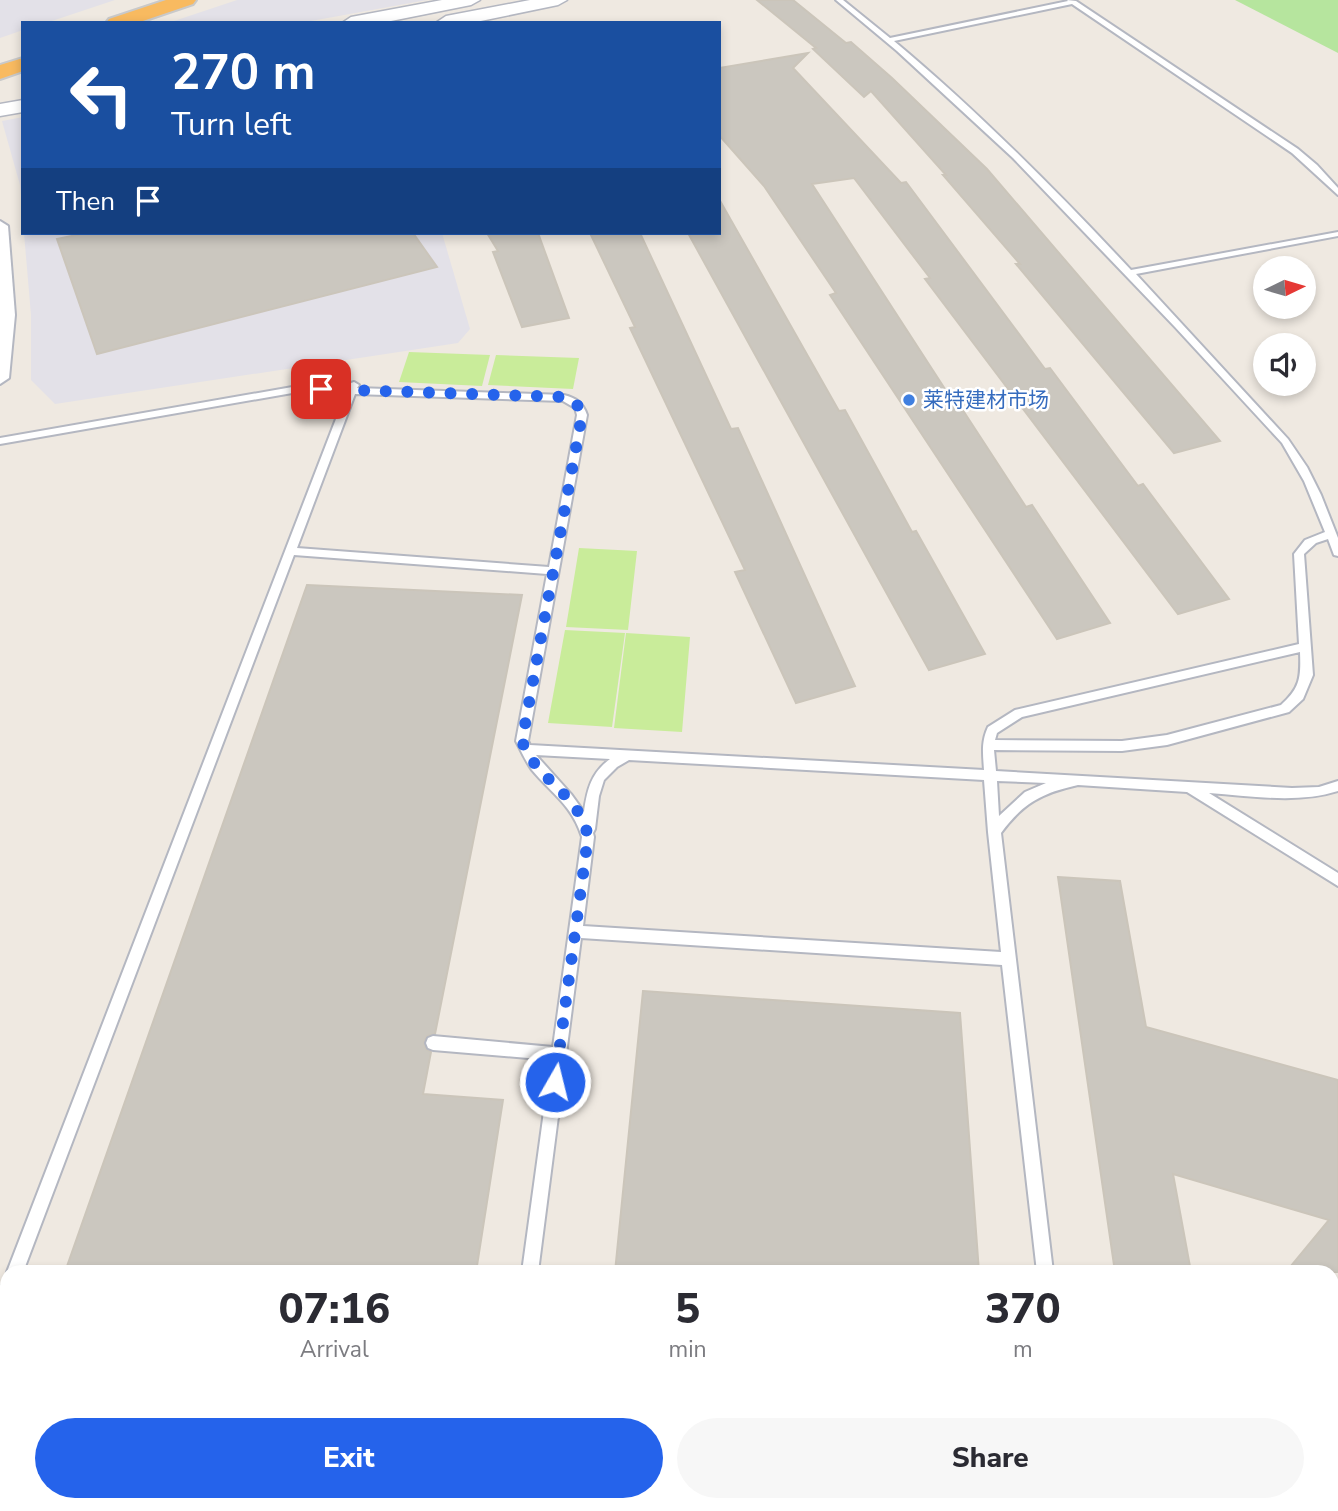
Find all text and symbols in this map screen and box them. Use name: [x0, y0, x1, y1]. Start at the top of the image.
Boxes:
text: 270 m: [171, 39, 315, 106]
icon: left: [56, 49, 147, 140]
text: Turn left: [171, 103, 291, 146]
icon: arrive: [129, 182, 167, 220]
text: Then: [56, 184, 115, 219]
north arrow: [1253, 256, 1316, 318]
map controls: [1253, 256, 1316, 396]
button: sound: [1253, 333, 1316, 396]
pin: [291, 359, 351, 419]
icon: arrive: [302, 370, 340, 408]
place label: 莱特建材市场: [923, 386, 1049, 414]
marker: 莱特建材市场: [901, 392, 917, 408]
position arrow: [518, 1045, 592, 1119]
text: 07:16: [278, 1281, 390, 1338]
text: 5: [675, 1281, 700, 1338]
text: 370: [985, 1281, 1061, 1338]
text: Arrival: [300, 1334, 369, 1365]
text: min: [669, 1334, 707, 1365]
text: m: [1013, 1334, 1033, 1365]
button: Exit: [35, 1418, 663, 1498]
button: Share: [677, 1418, 1304, 1498]

